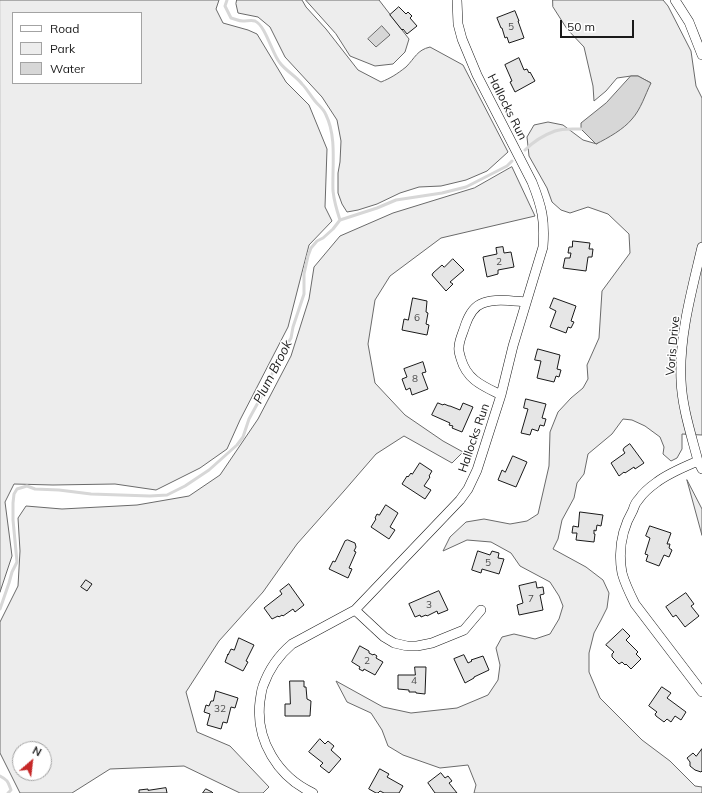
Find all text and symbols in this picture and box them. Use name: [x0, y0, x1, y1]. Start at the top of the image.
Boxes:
legend: [12, 12, 142, 84]
scale bar: [562, 12, 636, 38]
text: 50 m: [567, 19, 595, 34]
text: Road: [50, 21, 79, 36]
house number: 5: [508, 21, 514, 33]
text: Park: [50, 41, 75, 56]
text: Water: [50, 61, 85, 76]
street label: Hallocks Run: [484, 72, 530, 142]
house number: 2: [496, 256, 502, 268]
house number: 6: [414, 312, 420, 324]
street label: Voris Drive: [663, 316, 683, 376]
water label: Plum Brook: [250, 338, 296, 406]
house number: 8: [412, 373, 418, 385]
street label: Hallocks Run: [455, 401, 493, 475]
house number: 5: [485, 557, 491, 569]
house number: 7: [528, 593, 534, 605]
house number: 3: [426, 599, 432, 611]
house number: 2: [364, 655, 370, 667]
house number: 4: [411, 675, 417, 687]
house number: 32: [214, 703, 226, 715]
north arrow: [12, 741, 52, 781]
text: N: [30, 743, 44, 759]

